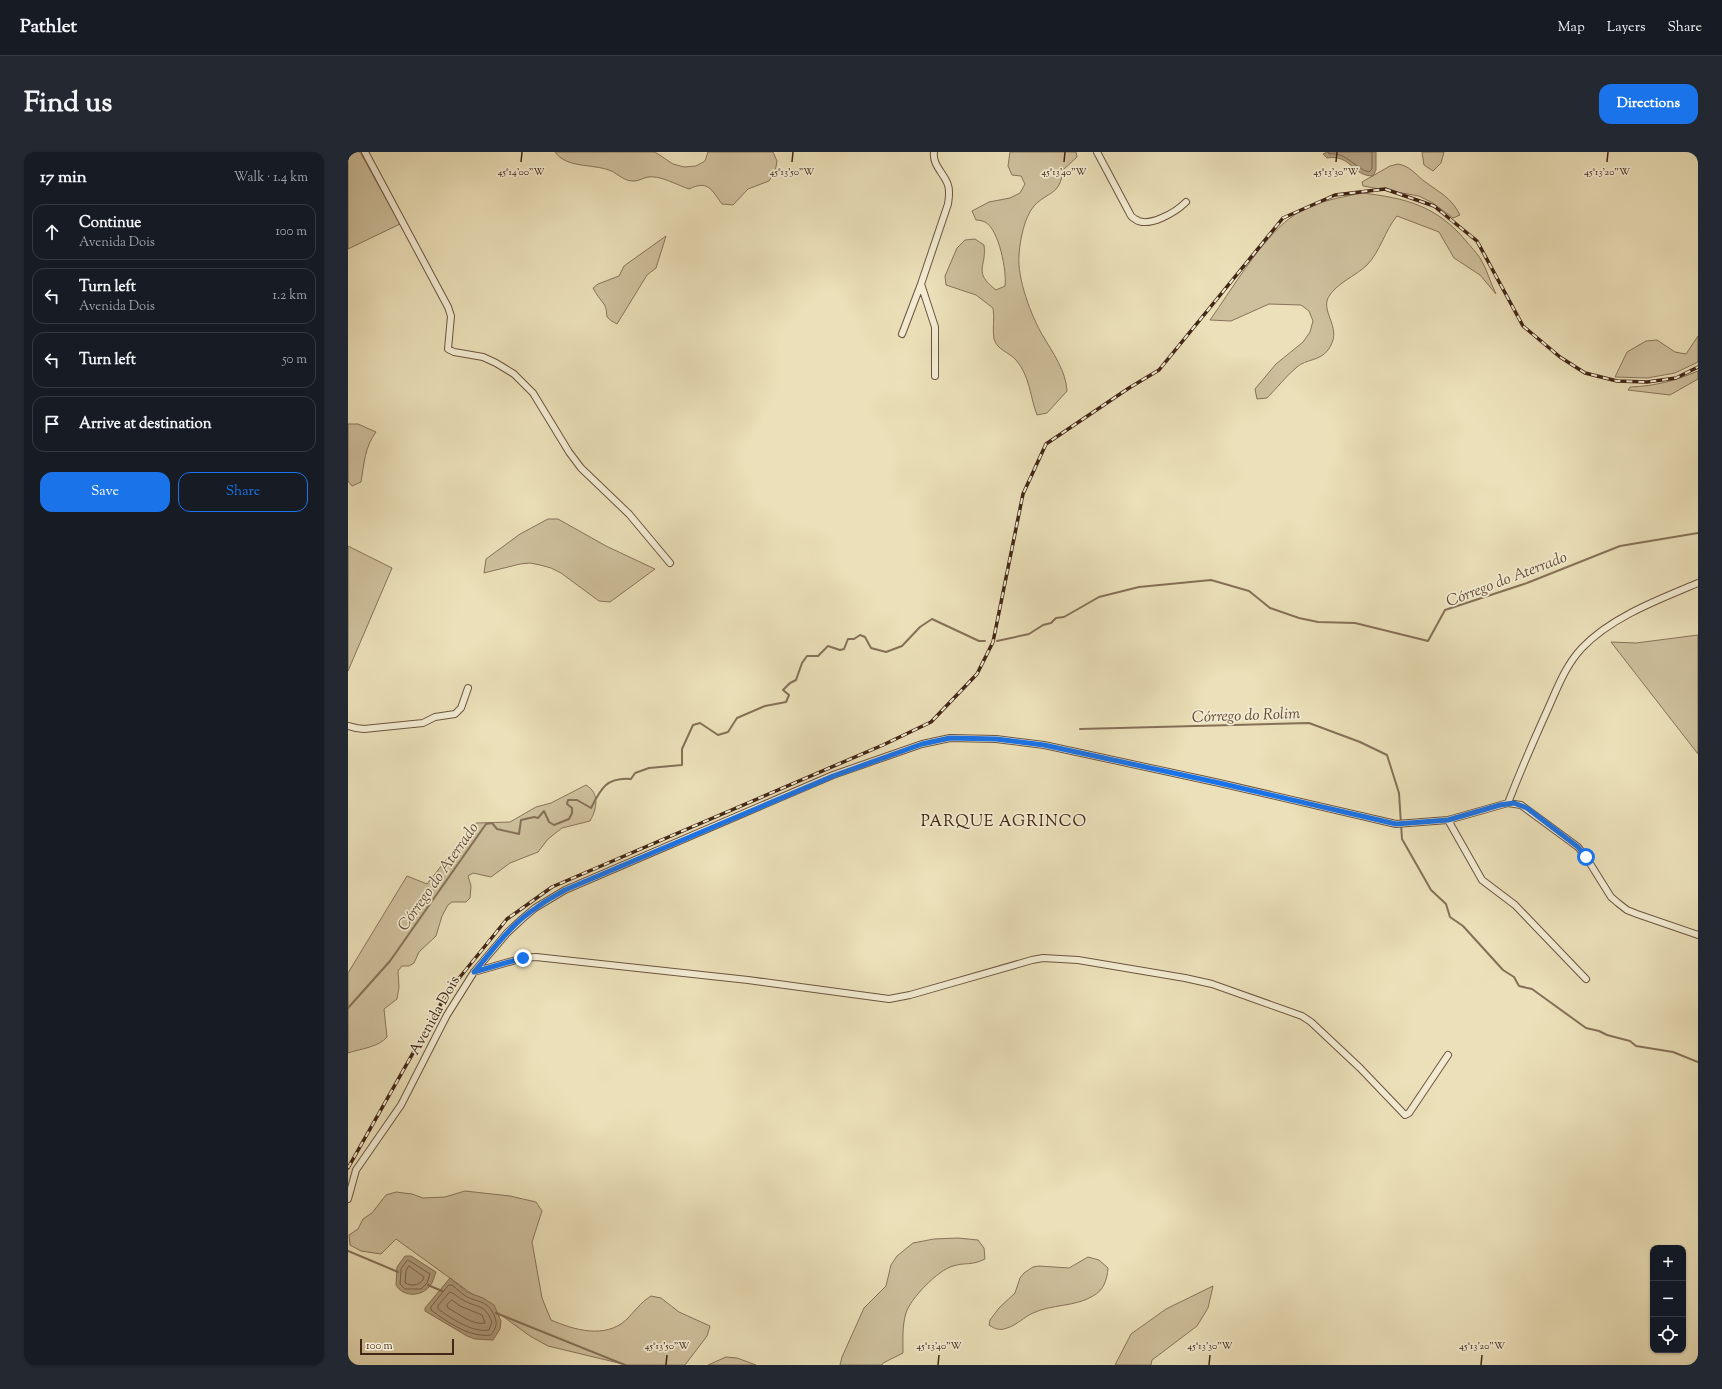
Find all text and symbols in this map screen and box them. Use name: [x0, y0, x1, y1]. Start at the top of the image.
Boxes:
text: Pathlet: [20, 14, 77, 41]
text: Map: [1558, 18, 1585, 38]
text: Layers: [1607, 18, 1645, 38]
text: Share: [1667, 18, 1702, 38]
text: Find us: [24, 84, 112, 124]
button: Directions: [1599, 84, 1698, 124]
text: 45°14'00"W: [497, 165, 545, 180]
text: 45°13'50"W: [770, 165, 814, 180]
text: 45°13'40"W: [1041, 165, 1087, 180]
text: 45°13'30"W: [1313, 165, 1359, 180]
text: 45°13'20"W: [1584, 165, 1630, 180]
text: 17 min: [40, 166, 87, 190]
text: Walk · 1.4 km: [234, 169, 308, 187]
text: Continue: [79, 213, 141, 234]
icon: ahead: [41, 221, 63, 243]
text: 100 m: [275, 223, 307, 241]
text: Avenida Dois: [79, 234, 155, 252]
text: Turn left: [79, 277, 136, 298]
icon: left: [41, 285, 63, 307]
text: 1.2 km: [273, 287, 307, 305]
text: Avenida Dois: [79, 298, 155, 316]
icon: left: [41, 349, 63, 371]
text: Turn left: [79, 350, 136, 371]
text: 50 m: [282, 351, 307, 369]
icon: arrive: [41, 413, 63, 435]
text: Arrive at destination: [79, 414, 212, 435]
button: Save: [40, 472, 170, 512]
button: Share: [178, 472, 308, 512]
water label: Córrego do Aterrado: [1443, 547, 1571, 614]
water label: Córrego do Rolim: [1191, 703, 1301, 730]
district label: PARQUE AGRINCO: [921, 811, 1087, 834]
water label: Córrego do Aterrado: [393, 818, 485, 936]
route start: [1577, 848, 1595, 866]
route end: [514, 949, 532, 967]
street label: Avenida Dois: [405, 972, 466, 1059]
map controls: [1650, 1245, 1686, 1353]
button: +: [1650, 1245, 1686, 1281]
button: −: [1650, 1281, 1686, 1317]
button: locate: [1650, 1317, 1686, 1353]
scale bar: [360, 1337, 454, 1356]
text: 100 m: [366, 1338, 393, 1354]
text: 45°13'50"W: [645, 1339, 689, 1354]
text: 45°13'40"W: [916, 1339, 962, 1354]
text: 45°13'30"W: [1187, 1339, 1233, 1354]
text: 45°13'20"W: [1459, 1339, 1505, 1354]

